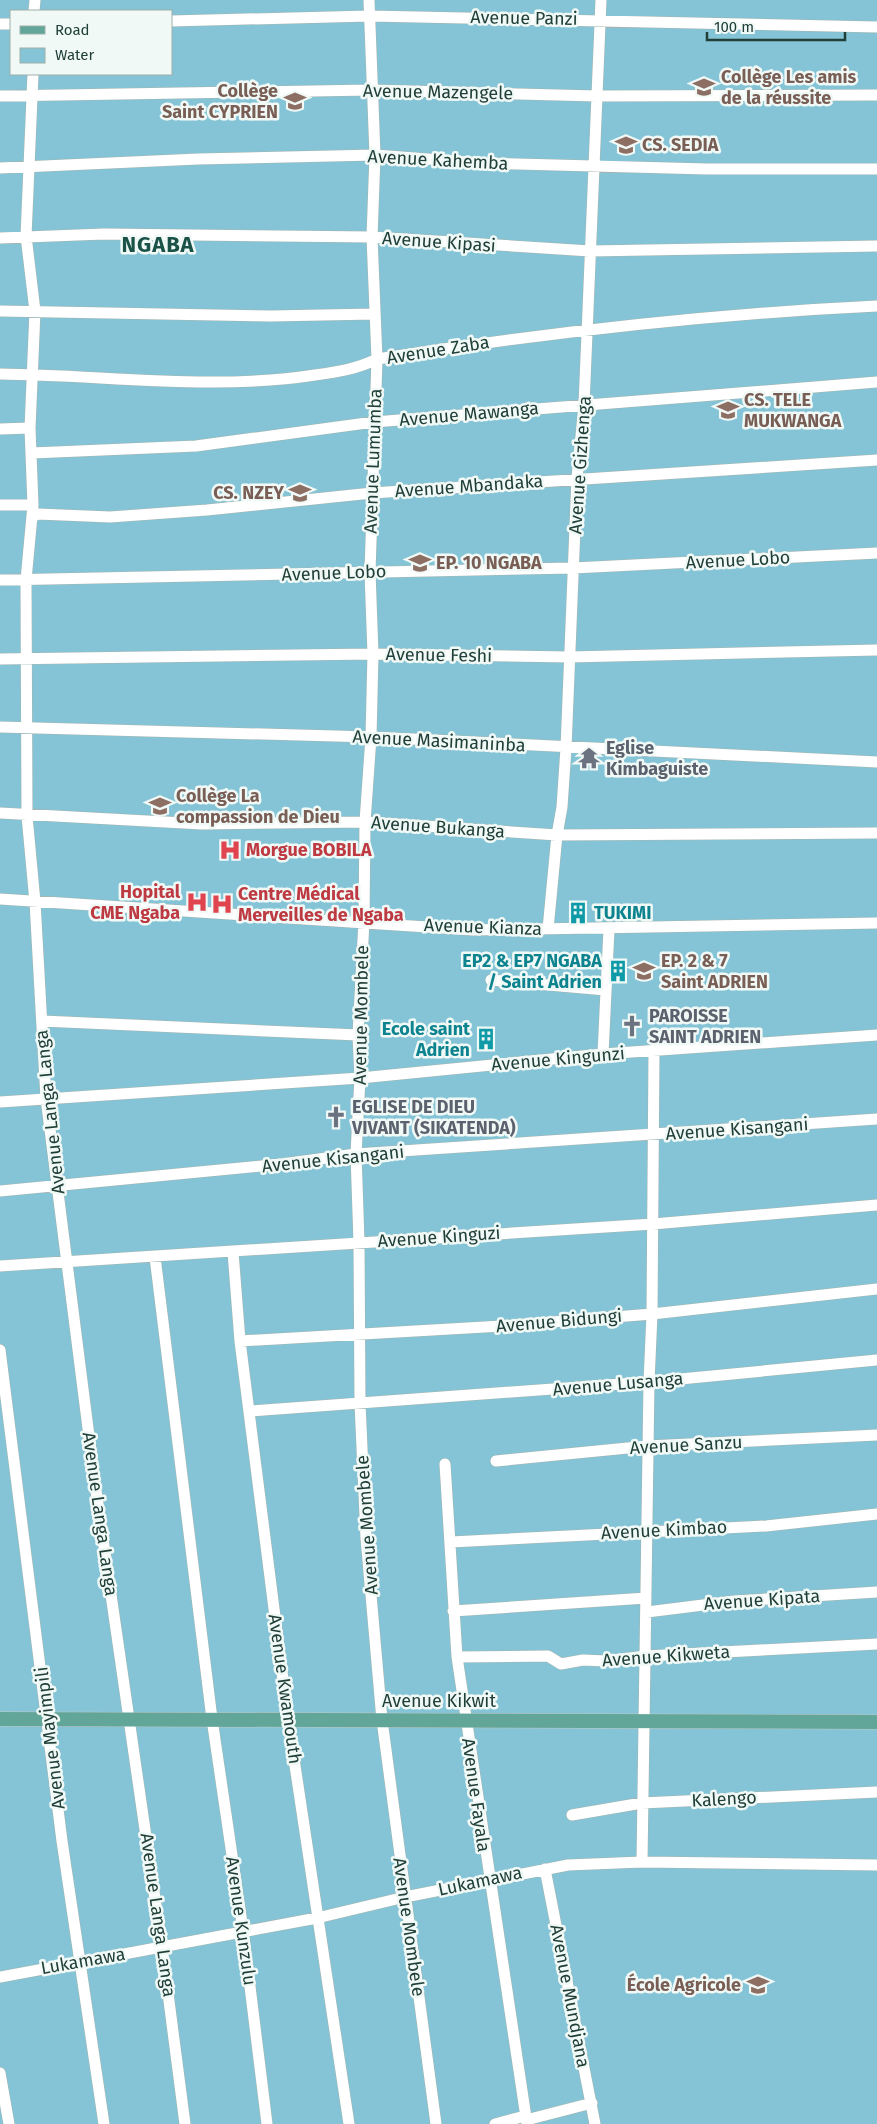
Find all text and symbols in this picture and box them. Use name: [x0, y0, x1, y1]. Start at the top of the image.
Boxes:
street label: Avenue Panzi: [470, 6, 578, 30]
legend: [10, 10, 172, 75]
scale bar: [707, 10, 844, 42]
text: 100 m: [714, 18, 754, 36]
text: Road: [55, 21, 90, 39]
text: Water: [55, 46, 94, 64]
place label: Collège Les amis de la réussite: [721, 66, 857, 109]
school or university icon: Collège Les amis de la réussite: [691, 74, 717, 100]
place label: Collège Saint CYPRIEN: [162, 80, 278, 123]
street label: Avenue Mazengele: [363, 80, 513, 104]
school or university icon: Collège Saint CYPRIEN: [282, 88, 308, 114]
school or university icon: CS. SEDIA: [613, 132, 639, 158]
place label: CS. SEDIA: [642, 134, 719, 156]
street label: Avenue Kahemba: [367, 145, 509, 175]
street label: Avenue Kipasi: [381, 227, 497, 257]
district label: NGABA: [121, 231, 195, 258]
street label: Avenue Zaba: [385, 331, 491, 369]
street label: Avenue Lumumba: [359, 388, 387, 534]
place label: CS. TELE MUKWANGA: [744, 389, 842, 432]
street label: Avenue Gizhenga: [564, 395, 596, 535]
street label: Avenue Mawanga: [398, 397, 540, 431]
school or university icon: CS. TELE MUKWANGA: [715, 397, 741, 423]
street label: Avenue Mbandaka: [394, 470, 544, 502]
school or university icon: CS. NZEY: [287, 480, 313, 506]
place label: CS. NZEY: [213, 482, 284, 504]
street label: Avenue Lobo: [685, 546, 791, 574]
school or university icon: EP. 10 NGABA: [407, 550, 433, 576]
place label: EP. 10 NGABA: [436, 552, 542, 574]
street label: Avenue Lobo: [281, 560, 387, 586]
street label: Avenue Feshi: [386, 643, 492, 667]
street label: Avenue Masimaninba: [352, 725, 526, 757]
place label: Eglise Kimbaguiste: [606, 737, 708, 780]
temple icon: Eglise Kimbaguiste: [576, 745, 602, 771]
place label: Collège La compassion de Dieu: [176, 785, 340, 828]
school or university icon: Collège La compassion de Dieu: [147, 793, 173, 819]
street label: Avenue Bukanga: [370, 811, 506, 843]
hospital icon: Morgue BOBILA: [217, 837, 243, 863]
place label: Morgue BOBILA: [246, 839, 372, 861]
place label: Hopital CME Ngaba: [90, 881, 181, 924]
place label: Centre Médical Merveilles de Ngaba: [238, 883, 404, 926]
hospital icon: Hopital CME Ngaba: [184, 889, 210, 915]
hospital icon: Centre Médical Merveilles de Ngaba: [209, 891, 235, 917]
building icon: TUKIMI: [565, 900, 591, 926]
place label: TUKIMI: [594, 902, 652, 924]
street label: Avenue Kianza: [424, 914, 542, 940]
street label: Avenue Mombele: [349, 945, 373, 1085]
place label: EP2 & EP7 NGABA / Saint Adrien: [462, 950, 602, 993]
place label: EP. 2 & 7 Saint ADRIEN: [661, 950, 768, 993]
building icon: EP2 & EP7 NGABA / Saint Adrien: [605, 958, 631, 984]
school or university icon: EP. 2 & 7 Saint ADRIEN: [631, 958, 657, 984]
place label: PAROISSE SAINT ADRIEN: [649, 1005, 761, 1048]
church icon: PAROISSE SAINT ADRIEN: [619, 1013, 645, 1039]
place label: Ecole saint Adrien: [382, 1018, 471, 1061]
building icon: Ecole saint Adrien: [473, 1026, 499, 1052]
street label: Avenue Langa Langa: [30, 1029, 70, 1195]
street label: Avenue Kingunzi: [490, 1042, 626, 1076]
place label: EGLISE DE DIEU VIVANT (SIKATENDA): [351, 1096, 516, 1139]
church icon: EGLISE DE DIEU VIVANT (SIKATENDA): [323, 1104, 349, 1130]
street label: Avenue Kisangani: [665, 1113, 809, 1145]
street label: Avenue Kisangani: [261, 1141, 405, 1177]
street label: Avenue Kinguzi: [377, 1222, 501, 1252]
street label: Avenue Bidungi: [495, 1305, 623, 1337]
street label: Avenue Lusanga: [552, 1367, 684, 1401]
street label: Avenue Langa Langa: [78, 1431, 122, 1597]
street label: Avenue Sanzu: [629, 1431, 743, 1459]
street label: Avenue Mombele: [351, 1454, 383, 1596]
street label: Avenue Kimbao: [600, 1516, 728, 1544]
street label: Avenue Kipata: [703, 1585, 821, 1615]
street label: Avenue Kwamouth: [264, 1613, 306, 1765]
street label: Avenue Kikweta: [601, 1641, 731, 1671]
street label: Avenue Mayimpili: [30, 1665, 70, 1811]
street label: Avenue Kikwit: [382, 1690, 496, 1712]
street label: Avenue Fayala: [457, 1737, 495, 1853]
street label: Kalengo: [691, 1786, 757, 1812]
street label: Avenue Langa Langa: [136, 1832, 180, 1998]
street label: Avenue Kunzulu: [221, 1855, 261, 1987]
street label: Avenue Mombele: [388, 1856, 430, 1998]
street label: Lukamawa: [436, 1861, 524, 1901]
street label: Avenue Mundjana: [545, 1922, 595, 2070]
street label: Lukamawa: [39, 1943, 127, 1979]
school or university icon: École Agricole: [745, 1972, 771, 1998]
place label: École Agricole: [627, 1973, 741, 1996]

